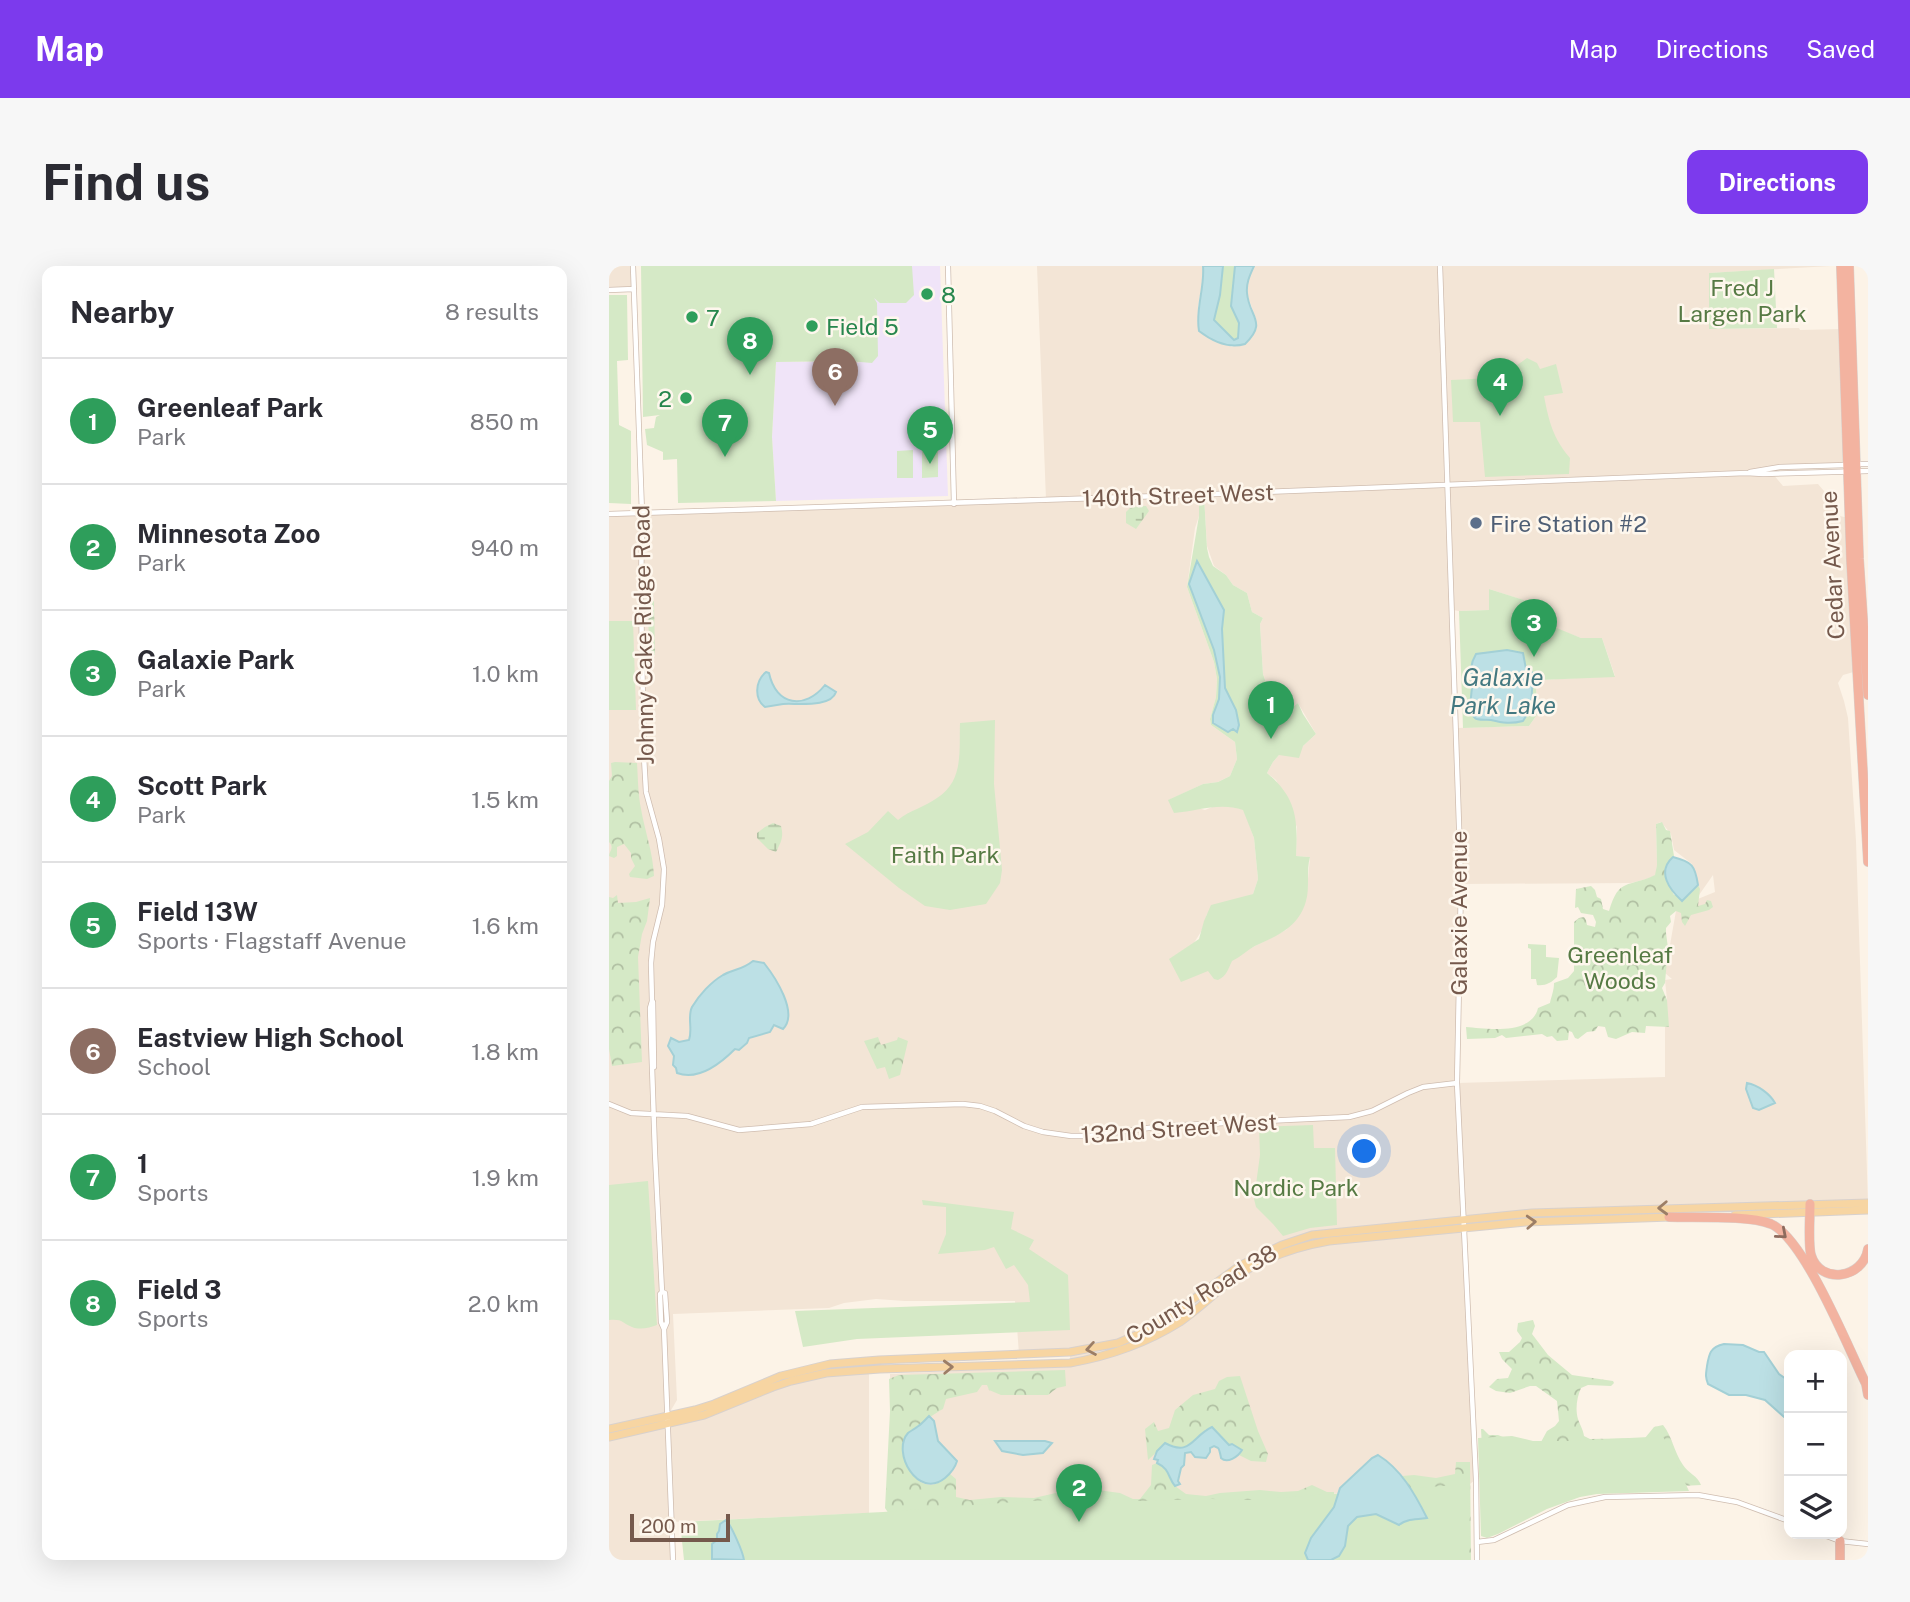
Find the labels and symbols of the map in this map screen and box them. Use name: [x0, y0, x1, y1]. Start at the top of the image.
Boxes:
park label: Fred J Largen Park: [1677, 274, 1807, 327]
place label: 8: [941, 281, 956, 308]
marker: 8: [919, 286, 935, 302]
place label: 7: [706, 304, 720, 331]
marker: 7: [684, 309, 700, 325]
place label: Field 5: [826, 313, 899, 340]
pin: 8: [727, 317, 773, 375]
marker: Field 5: [804, 318, 820, 334]
pin: 6: [812, 348, 858, 406]
pin: 4: [1477, 358, 1523, 416]
place label: 2: [658, 385, 672, 412]
marker: 2: [678, 390, 694, 406]
pin: 7: [702, 399, 748, 457]
pin: 5: [907, 406, 953, 464]
street label: 140th Street West: [1082, 478, 1274, 512]
street label: Cedar Avenue: [1815, 490, 1849, 640]
street label: Johnny Cake Ridge Road: [627, 505, 659, 765]
place label: Fire Station #2: [1490, 510, 1647, 537]
marker: Fire Station #2: [1468, 515, 1484, 531]
pin: 3: [1511, 599, 1557, 657]
water label: Galaxie Park Lake: [1450, 663, 1556, 719]
pin: 1: [1248, 681, 1294, 739]
street label: Galaxie Avenue: [1445, 830, 1472, 996]
park label: Faith Park: [891, 841, 999, 868]
park label: Greenleaf Woods: [1567, 941, 1673, 994]
street label: 132nd Street West: [1080, 1108, 1278, 1148]
your location: [1347, 1134, 1381, 1168]
park label: Nordic Park: [1233, 1174, 1359, 1201]
one-way arrow: [1658, 1201, 1669, 1216]
one-way arrow: [1526, 1215, 1537, 1230]
one-way arrow: [1774, 1226, 1787, 1238]
street label: County Road 38: [1121, 1238, 1281, 1350]
one-way arrow: [1085, 1341, 1097, 1356]
one-way arrow: [943, 1359, 954, 1374]
pin: 2: [1056, 1464, 1102, 1522]
scale bar: [630, 1511, 730, 1543]

